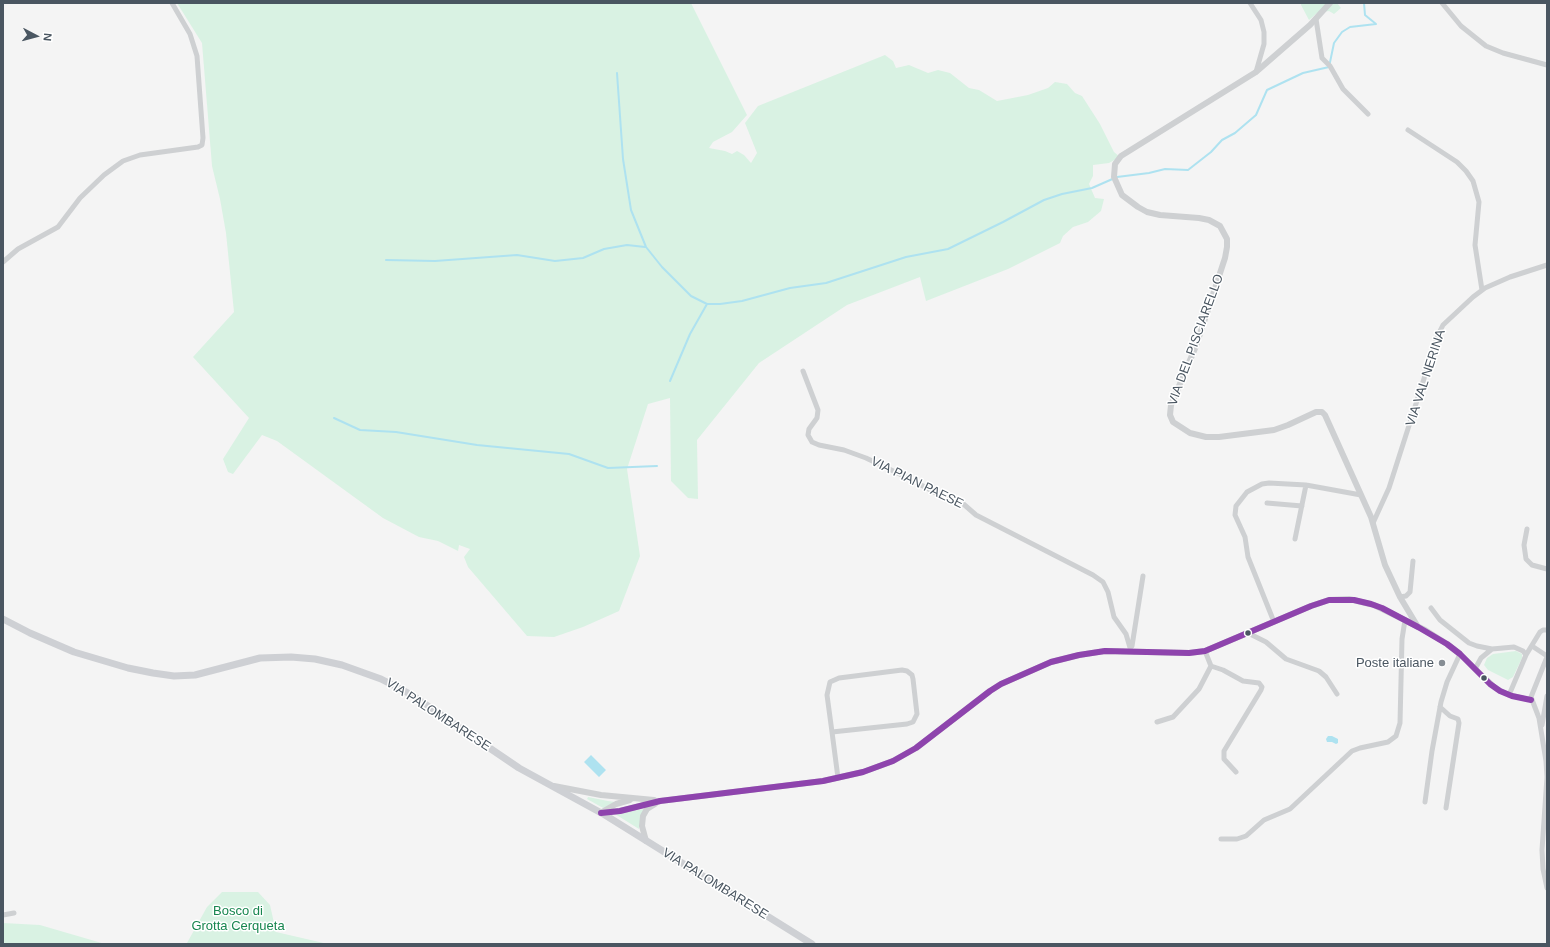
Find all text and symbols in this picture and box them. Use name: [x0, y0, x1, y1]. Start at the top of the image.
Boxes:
north arrow: [16, 16, 56, 56]
text: N: [42, 33, 54, 42]
street label: VIA DEL PISCIARELLO: [1165, 272, 1227, 408]
street label: VIA VAL NERINA: [1403, 328, 1449, 428]
street label: VIA PIAN PAESE: [868, 454, 966, 512]
unlabelled marker: [1243, 628, 1253, 638]
place label: Poste italiane: [1356, 655, 1434, 671]
marker: Poste italiane: [1437, 658, 1447, 668]
unlabelled marker: [1479, 673, 1489, 683]
street label: VIA PALOMBARESE: [383, 675, 493, 755]
street label: VIA PALOMBARESE: [659, 845, 771, 923]
park label: Bosco di Grotta Cerqueta: [191, 903, 285, 934]

